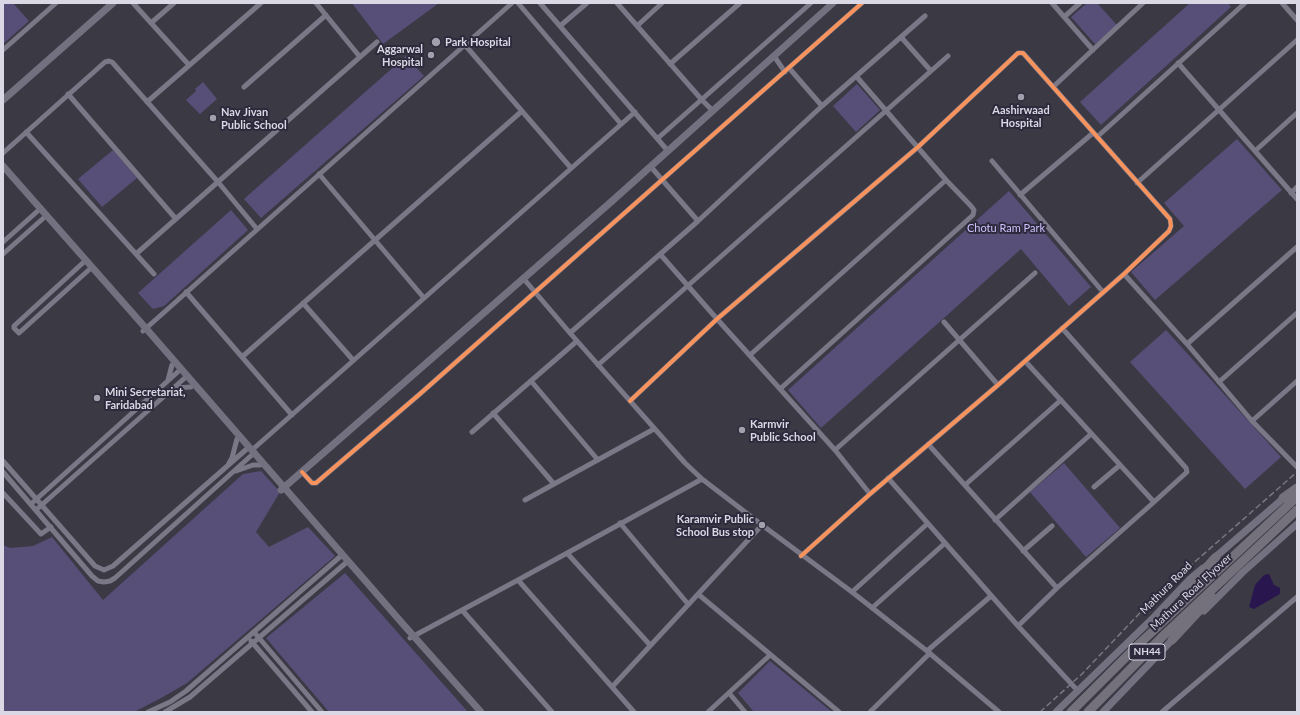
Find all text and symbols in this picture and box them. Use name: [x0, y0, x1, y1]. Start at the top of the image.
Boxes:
place label: Park Hospital: [445, 35, 511, 49]
marker: Park Hospital: [430, 36, 442, 48]
place label: Aggarwal Hospital: [377, 42, 423, 68]
marker: Aggarwal Hospital: [426, 50, 436, 60]
marker: Aashirwaad Hospital: [1016, 92, 1026, 102]
place label: Aashirwaad Hospital: [992, 103, 1050, 129]
place label: Nav Jivan Public School: [221, 105, 287, 131]
marker: Nav Jivan Public School: [208, 113, 218, 123]
park label: Chotu Ram Park: [967, 221, 1045, 235]
place label: Mini Secretariat, Faridabad: [105, 385, 185, 411]
marker: Mini Secretariat, Faridabad: [92, 393, 102, 403]
place label: Karmvir Public School: [750, 417, 816, 443]
marker: Karmvir Public School: [737, 425, 747, 435]
place label: Karamvir Public School Bus stop: [676, 512, 754, 538]
marker: Karamvir Public School Bus stop: [757, 520, 767, 530]
street label: Mathura Road Flyover: [1147, 551, 1235, 633]
street label: Mathura Road: [1137, 559, 1195, 617]
road number: NH44: [1129, 644, 1165, 660]

